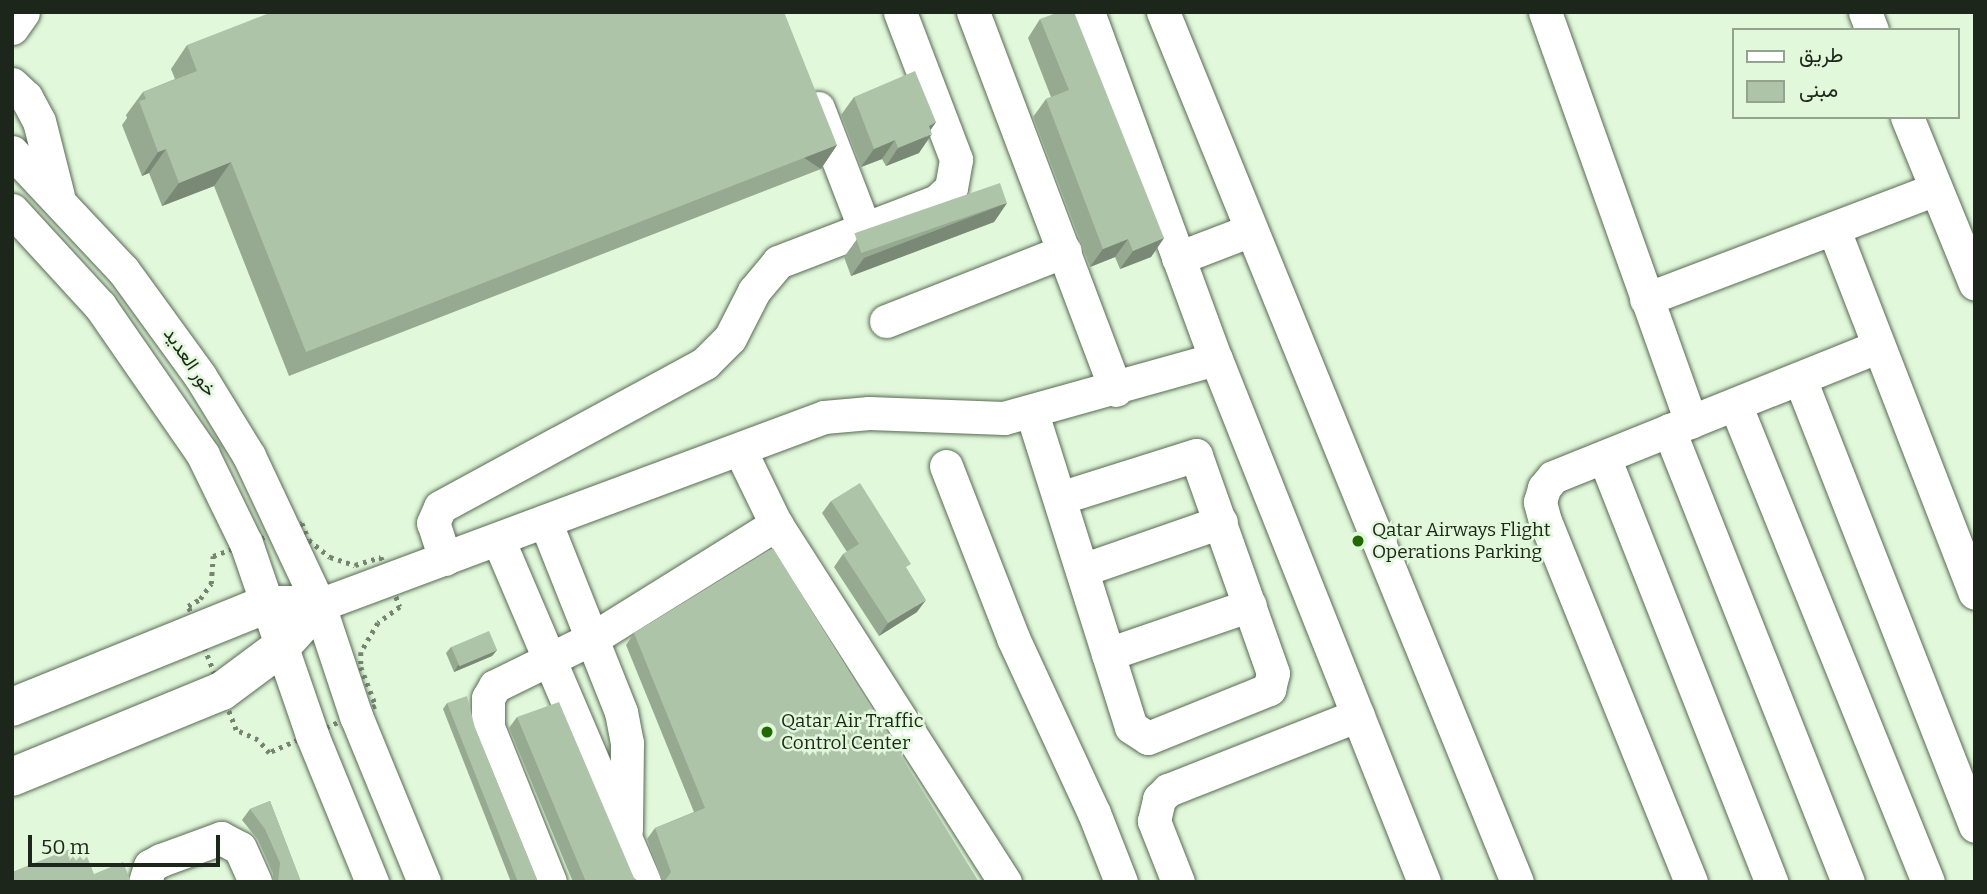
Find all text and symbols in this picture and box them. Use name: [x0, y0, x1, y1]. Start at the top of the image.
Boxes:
legend: [1731, 28, 1959, 119]
text: طريق: [1799, 42, 1844, 68]
text: مبنى: [1799, 77, 1838, 103]
street label: خور العديد: [159, 323, 221, 401]
place label: Qatar Airways Flight Operations Parking: [1372, 519, 1551, 563]
marker: Qatar Airways Flight Operations Parking: [1350, 533, 1366, 549]
place label: Qatar Air Traffic Control Center: [781, 710, 923, 754]
marker: Qatar Air Traffic Control Center: [759, 724, 775, 740]
scale bar: [32, 820, 224, 864]
text: 50 m: [41, 834, 90, 860]

